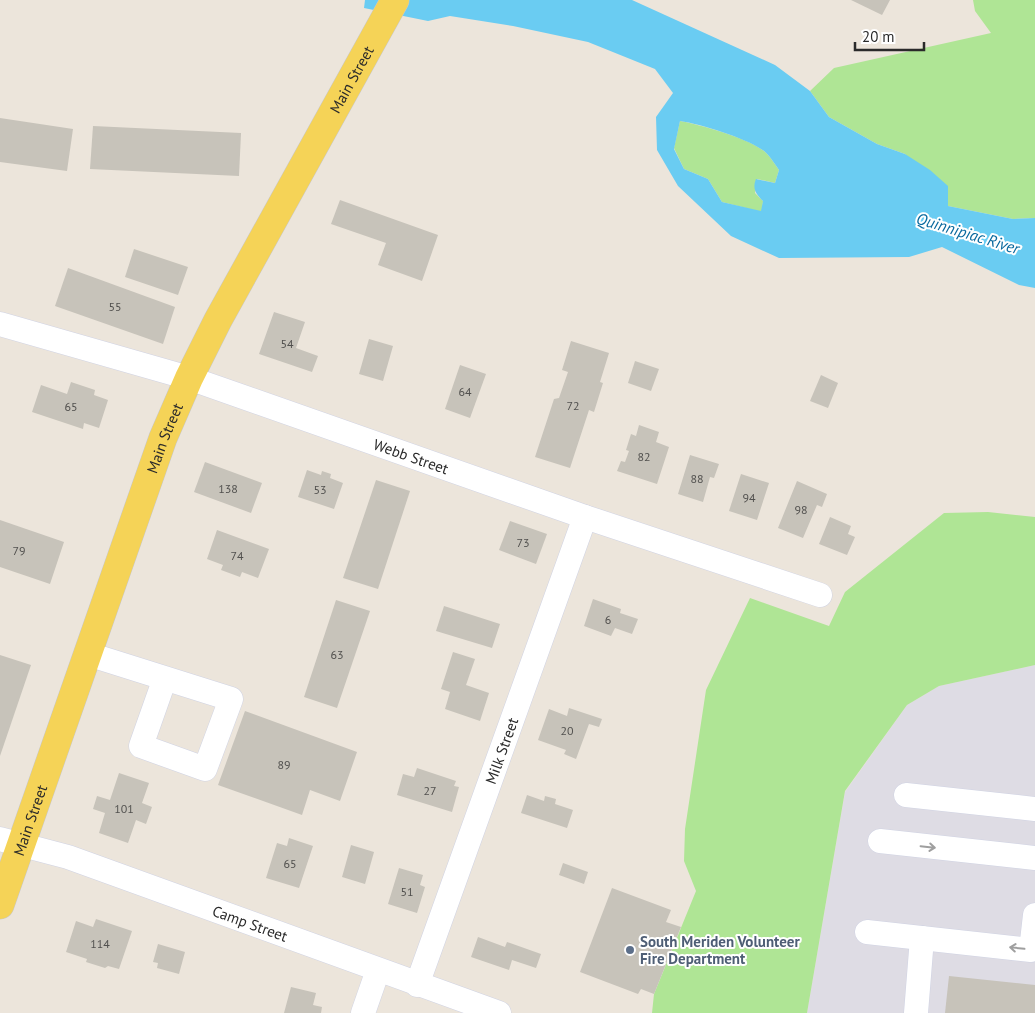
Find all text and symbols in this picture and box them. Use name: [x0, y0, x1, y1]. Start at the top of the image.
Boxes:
scale bar: [855, 20, 924, 52]
text: 20 m: [862, 27, 895, 46]
street label: Main Street: [325, 42, 377, 116]
water label: Quinnipiac River: [914, 208, 1024, 259]
house number: 55: [108, 299, 122, 314]
house number: 54: [280, 336, 294, 351]
house number: 64: [458, 384, 472, 399]
house number: 72: [566, 398, 580, 413]
house number: 65: [64, 399, 78, 414]
street label: Main Street: [142, 400, 187, 476]
street label: Webb Street: [371, 434, 451, 478]
house number: 82: [637, 449, 651, 464]
house number: 88: [690, 471, 704, 486]
house number: 138: [218, 481, 238, 496]
house number: 53: [313, 482, 327, 497]
house number: 94: [742, 490, 756, 505]
house number: 98: [794, 502, 808, 517]
house number: 73: [516, 535, 530, 550]
house number: 79: [12, 543, 26, 558]
house number: 74: [230, 548, 244, 563]
house number: 6: [605, 612, 611, 627]
house number: 63: [330, 647, 344, 662]
street label: Milk Street: [480, 715, 522, 787]
house number: 20: [560, 723, 574, 738]
house number: 89: [277, 757, 291, 772]
street label: Main Street: [9, 782, 51, 858]
house number: 27: [423, 783, 437, 798]
house number: 101: [114, 801, 134, 816]
one-way arrow: [920, 842, 936, 852]
house number: 65: [283, 856, 297, 871]
house number: 51: [400, 884, 414, 899]
street label: Camp Street: [210, 901, 290, 945]
place label: South Meriden Volunteer Fire Department: [640, 932, 800, 968]
house number: 114: [90, 936, 110, 951]
marker: South Meriden Volunteer Fire Department: [624, 944, 636, 956]
one-way arrow: [1010, 944, 1026, 953]

